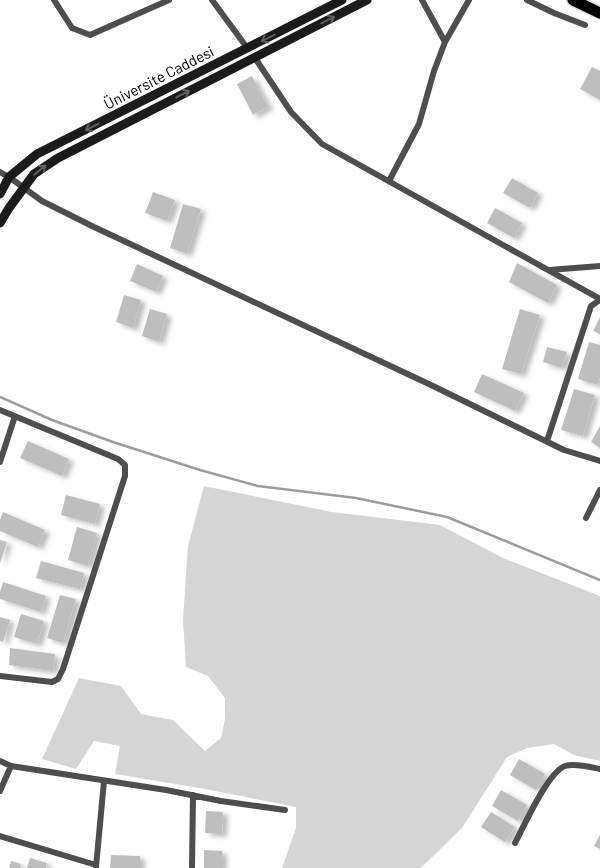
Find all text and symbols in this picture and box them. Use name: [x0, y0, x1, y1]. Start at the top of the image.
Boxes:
one-way arrow: [320, 15, 335, 25]
one-way arrow: [261, 34, 276, 43]
street label: Üniversite Caddesi: [100, 42, 217, 113]
one-way arrow: [175, 89, 190, 98]
one-way arrow: [84, 122, 99, 132]
one-way arrow: [33, 165, 46, 176]

